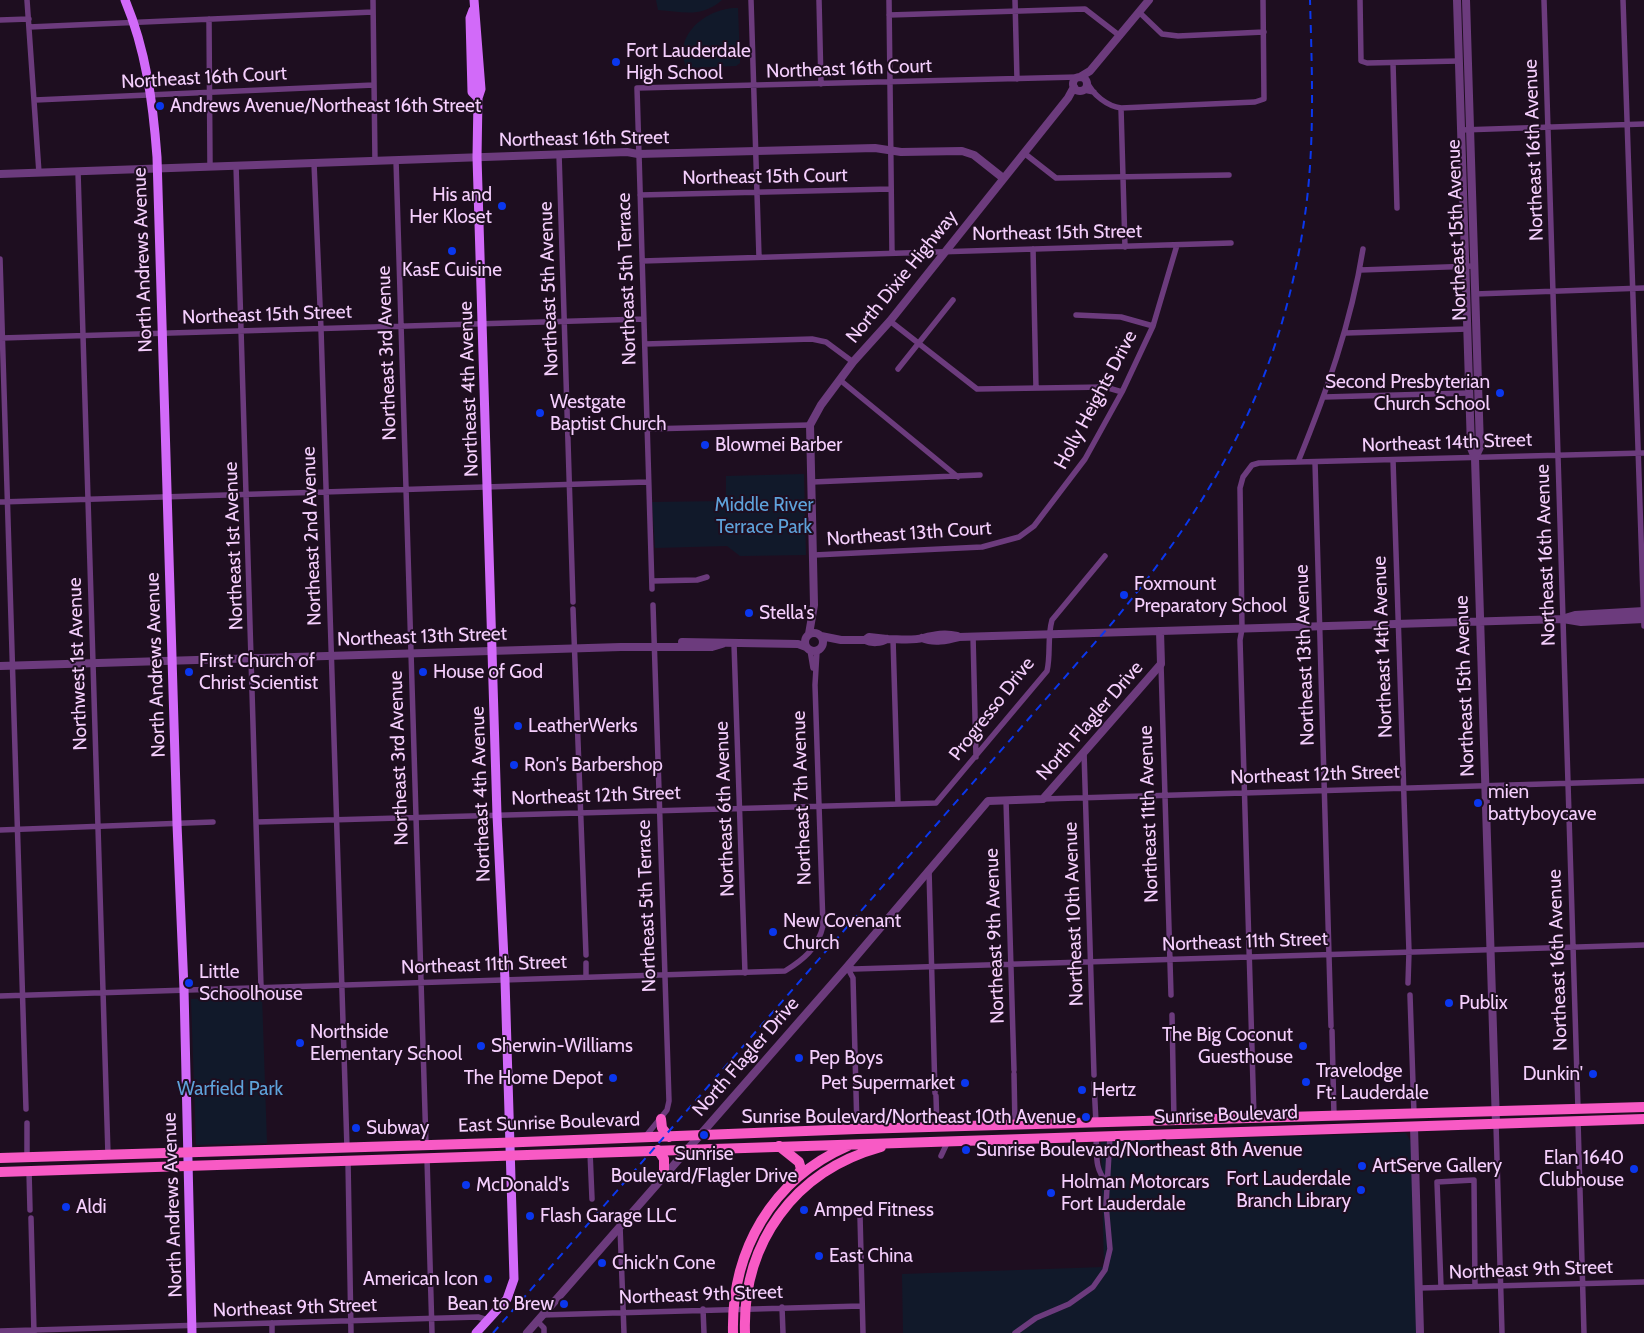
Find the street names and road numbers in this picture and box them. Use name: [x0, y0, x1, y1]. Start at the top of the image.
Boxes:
street label: Northeast 16th Court: [766, 55, 932, 83]
street label: Northeast 16th Avenue: [1519, 59, 1549, 241]
street label: Northeast 16th Court: [121, 62, 287, 94]
street label: Northeast 16th Street: [499, 126, 669, 152]
street label: Northeast 15th Avenue: [1442, 139, 1472, 321]
street label: Northeast 15th Court: [682, 164, 848, 190]
street label: North Andrews Avenue: [128, 167, 158, 353]
street label: Northeast 5th Terrace: [613, 192, 641, 366]
street label: Northeast 5th Avenue: [535, 201, 563, 377]
street label: North Dixie Highway: [841, 206, 963, 348]
street label: Northeast 15th Street: [972, 220, 1142, 246]
street label: Northeast 3rd Avenue: [373, 265, 401, 441]
street label: Northeast 15th Street: [182, 301, 352, 329]
street label: Northeast 4th Avenue: [455, 301, 483, 477]
street label: Holly Heights Drive: [1050, 327, 1142, 473]
street label: Northeast 14th Street: [1361, 429, 1533, 457]
street label: Northeast 2nd Avenue: [297, 446, 327, 626]
street label: Northeast 1st Avenue: [220, 461, 248, 631]
street label: Northeast 16th Avenue: [1531, 464, 1561, 646]
street label: Northeast 13th Court: [826, 517, 992, 551]
street label: Northeast 14th Avenue: [1368, 556, 1398, 738]
street label: Northeast 13th Avenue: [1290, 564, 1320, 746]
street label: North Andrews Avenue: [141, 572, 171, 758]
street label: Northwest 1st Avenue: [64, 577, 92, 751]
street label: Northeast 15th Avenue: [1450, 595, 1480, 777]
street label: Northeast 13th Street: [337, 623, 507, 651]
street label: Progresso Drive: [945, 653, 1039, 765]
street label: North Flagler Drive: [1032, 657, 1148, 785]
street label: Northeast 3rd Avenue: [385, 670, 413, 846]
street label: Northeast 4th Avenue: [467, 706, 495, 882]
street label: Northeast 7th Avenue: [788, 710, 816, 886]
street label: Northeast 6th Avenue: [711, 721, 739, 897]
street label: Northeast 11th Avenue: [1135, 725, 1163, 903]
street label: Northeast 12th Street: [1230, 761, 1400, 789]
street label: Northeast 12th Street: [511, 782, 681, 810]
street label: Northeast 5th Terrace: [633, 819, 661, 993]
street label: Northeast 10th Avenue: [1059, 821, 1089, 1007]
street label: Northeast 9th Avenue: [981, 848, 1009, 1024]
street label: Northeast 16th Avenue: [1543, 869, 1573, 1051]
street label: Northeast 11th Street: [1162, 928, 1328, 956]
street label: Northeast 11th Street: [401, 951, 567, 979]
street label: North Flagler Drive: [688, 993, 804, 1121]
street label: Sunrise Boulevard: [1154, 1101, 1298, 1129]
street label: East Sunrise Boulevard: [458, 1108, 640, 1138]
street label: North Andrews Avenue: [158, 1112, 188, 1298]
street label: Northeast 9th Street: [1449, 1256, 1613, 1284]
street label: Northeast 9th Street: [619, 1281, 783, 1309]
street label: Northeast 9th Street: [213, 1294, 377, 1322]

